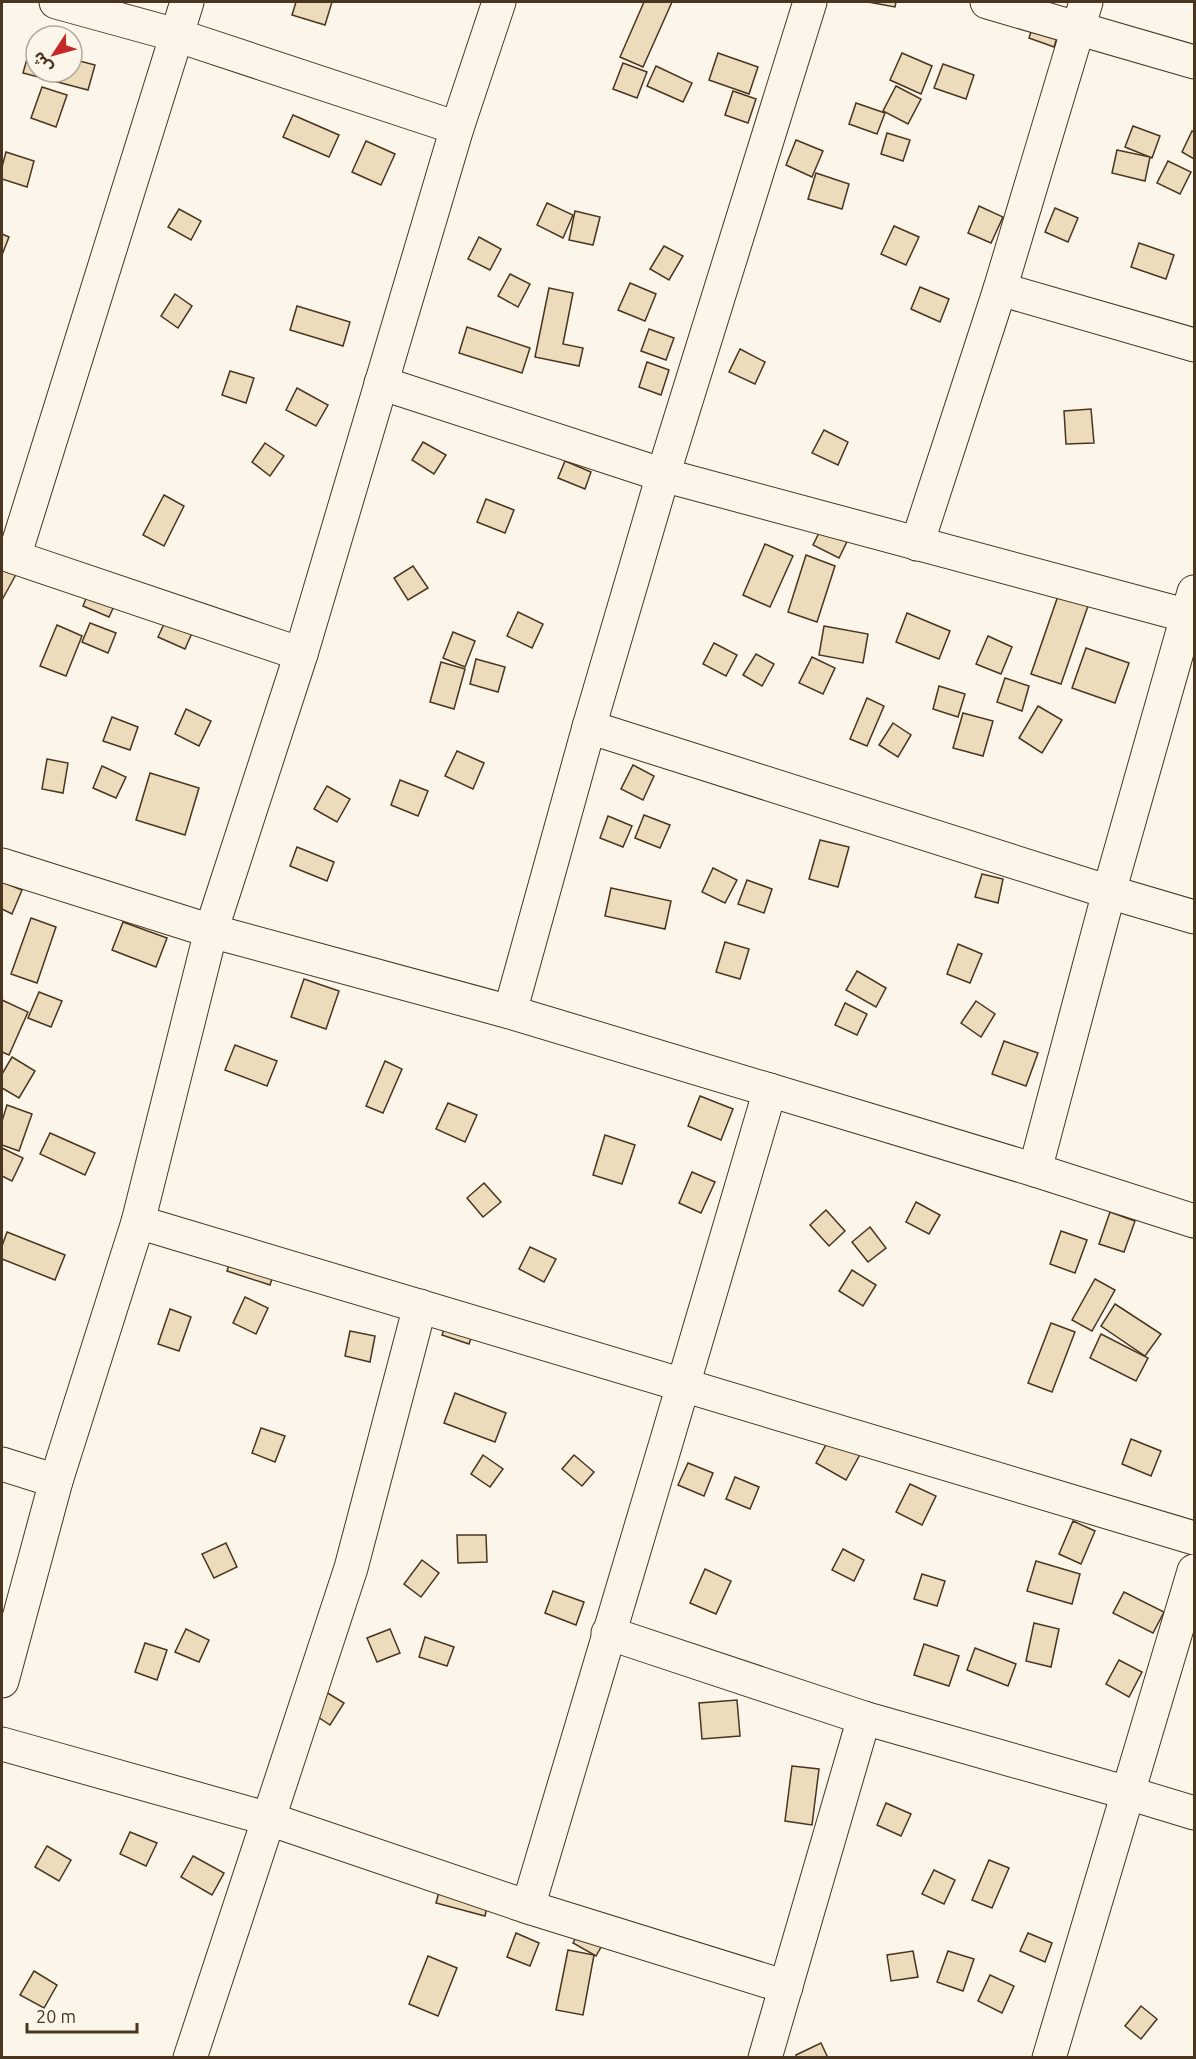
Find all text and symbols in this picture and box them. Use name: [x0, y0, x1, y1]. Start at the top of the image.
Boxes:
north arrow: [24, 24, 84, 84]
text: ش: [28, 48, 56, 77]
scale bar: [27, 1996, 136, 2034]
text: 20 m: [36, 2006, 76, 2026]

